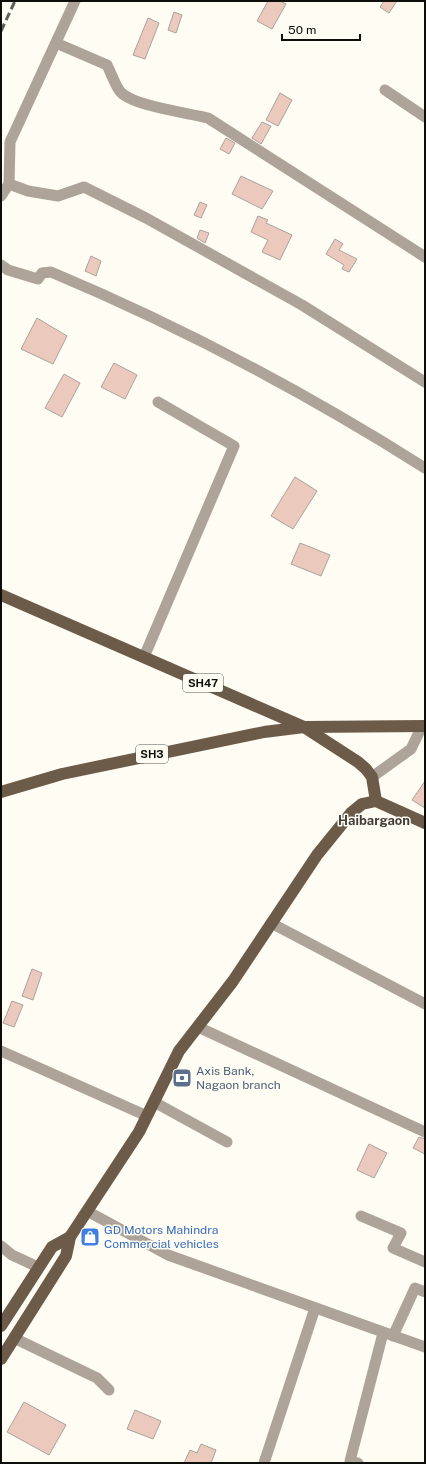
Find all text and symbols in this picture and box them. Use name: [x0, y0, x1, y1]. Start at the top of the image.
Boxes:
scale bar: [282, 16, 360, 42]
text: 50 m: [288, 23, 316, 37]
road number: SH47: [183, 674, 223, 692]
road number: SH3: [136, 745, 168, 763]
district label: Haibargaon: [338, 813, 410, 828]
place label: Axis Bank, Nagaon branch: [196, 1064, 281, 1092]
bank icon: Axis Bank, Nagaon branch: [171, 1067, 193, 1089]
place label: GD Motors Mahindra Commercial vehicles: [104, 1223, 219, 1251]
shop icon: GD Motors Mahindra Commercial vehicles: [79, 1226, 101, 1248]

